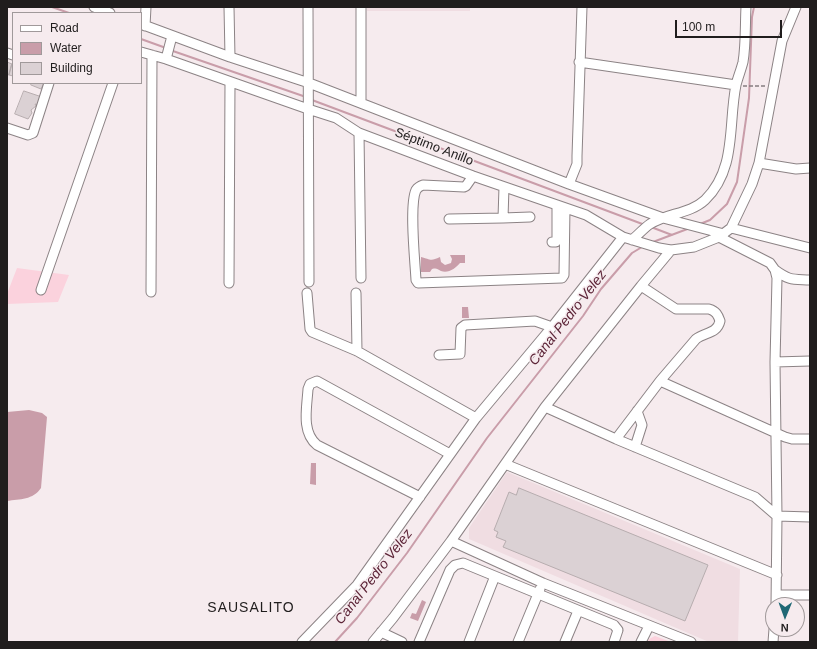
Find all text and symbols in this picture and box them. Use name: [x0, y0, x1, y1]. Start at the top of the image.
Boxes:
legend: [12, 12, 142, 84]
scale bar: [677, 12, 784, 38]
text: 100 m: [682, 20, 715, 34]
text: Road: [50, 21, 79, 35]
text: Water: [50, 41, 82, 55]
text: Building: [50, 61, 93, 75]
street label: Séptimo Anillo: [392, 125, 476, 169]
water label: Canal Pedro Velez: [526, 267, 610, 369]
water label: Canal Pedro Velez: [332, 526, 416, 628]
north arrow: [765, 597, 805, 637]
district label: SAUSALITO: [207, 600, 295, 616]
text: N: [781, 622, 789, 634]

